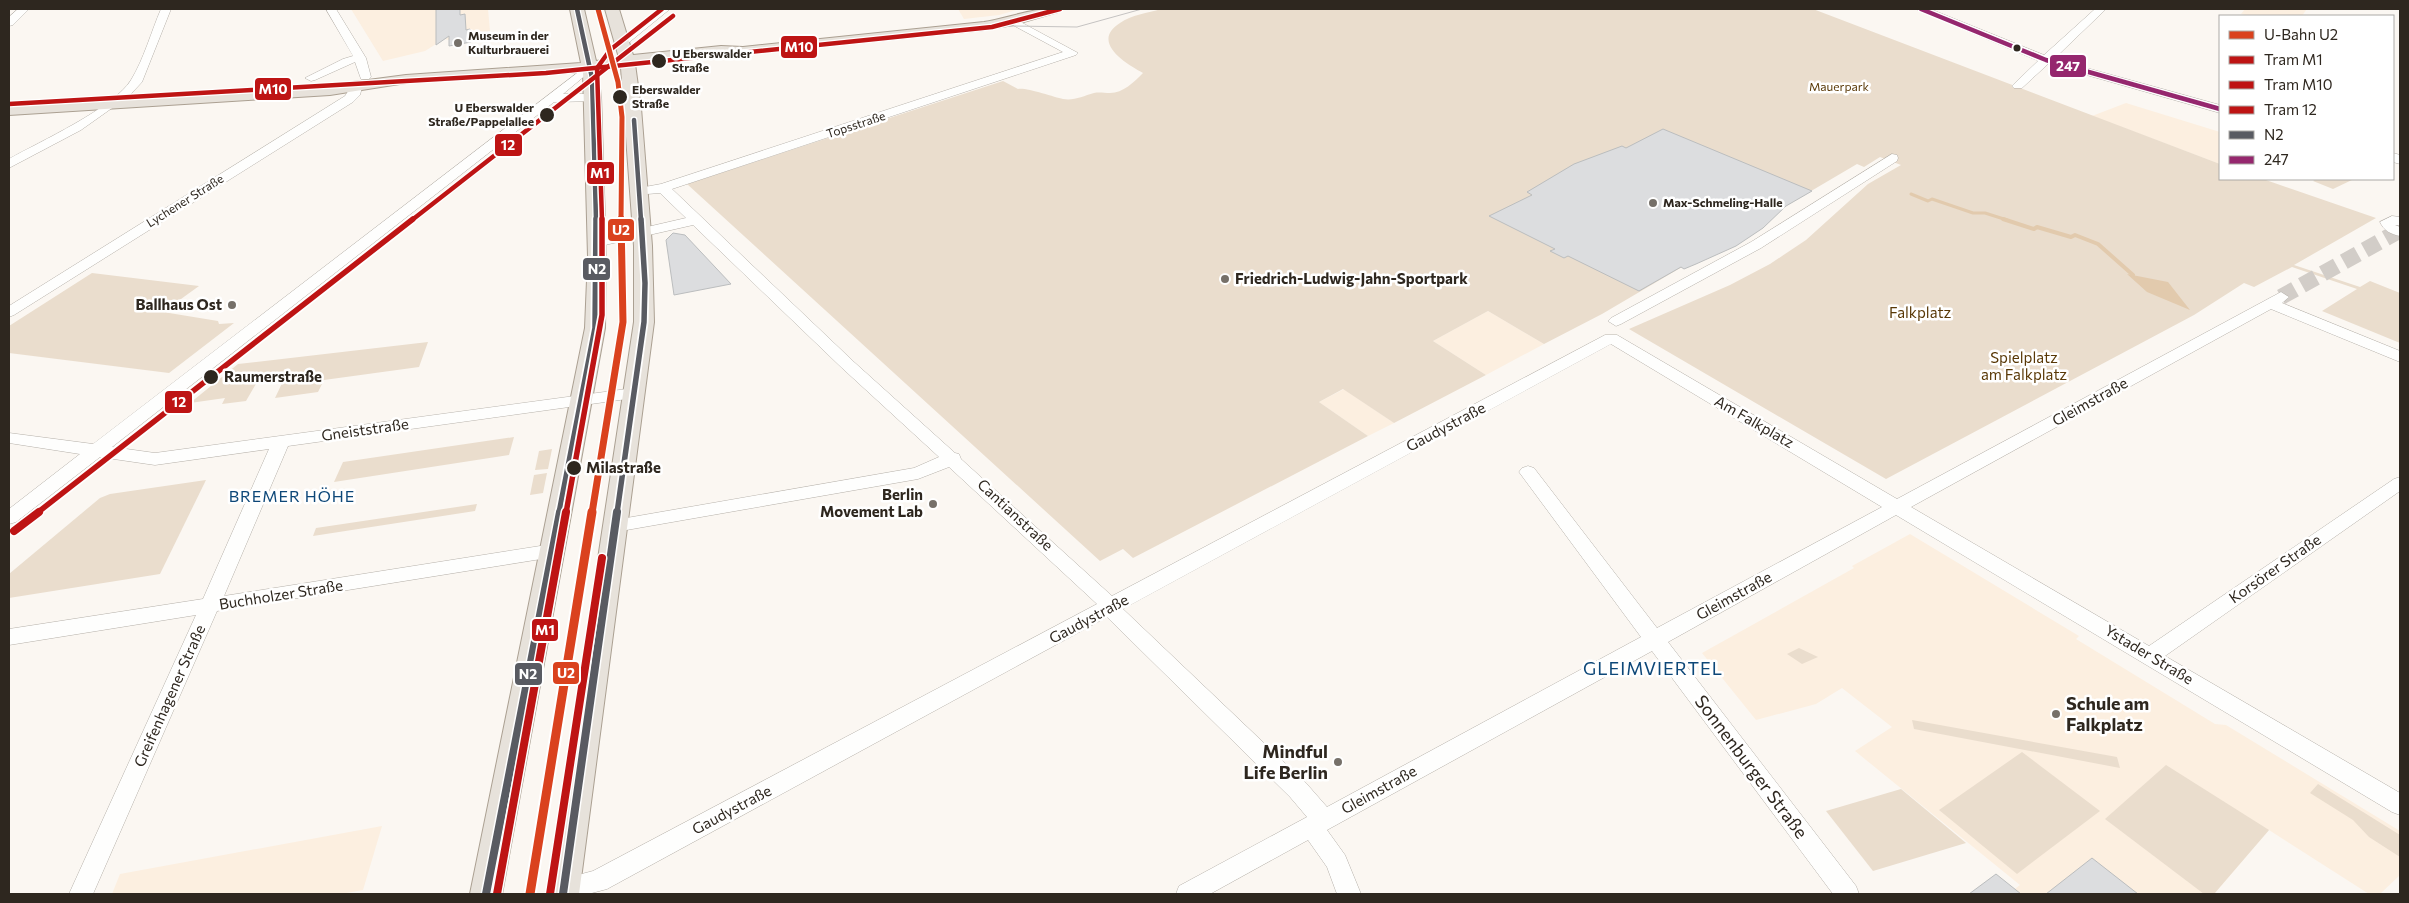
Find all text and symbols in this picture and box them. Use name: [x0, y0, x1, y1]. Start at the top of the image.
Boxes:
legend: [2219, 15, 2394, 180]
text: U-Bahn U2: [2264, 25, 2338, 43]
place label: Museum in der Kulturbrauerei: [468, 28, 549, 56]
line badge: M10: [780, 35, 818, 59]
marker: Museum in der Kulturbrauerei: [452, 37, 464, 49]
text: M10: [784, 38, 814, 55]
unlabelled marker: [2012, 43, 2022, 53]
place label: U Eberswalder Straße: [672, 46, 752, 74]
text: Tram M1: [2264, 50, 2323, 68]
marker: U Eberswalder Straße: [650, 52, 668, 70]
line badge: 247: [2049, 54, 2087, 78]
text: 247: [2056, 57, 2080, 74]
text: Tram M10: [2264, 75, 2333, 93]
line badge: M10: [254, 77, 292, 101]
park label: Mauerpark: [1809, 79, 1870, 93]
text: M10: [258, 80, 288, 97]
place label: Eberswalder Straße: [632, 82, 701, 110]
marker: Eberswalder Straße: [611, 88, 629, 106]
place label: U Eberswalder Straße/Pappelallee: [428, 100, 534, 128]
text: Tram 12: [2264, 100, 2317, 118]
marker: U Eberswalder Straße/Pappelallee: [538, 106, 556, 124]
street label: Topsstraße: [824, 108, 887, 140]
text: N2: [2264, 125, 2284, 143]
line badge: 12: [494, 133, 523, 157]
text: 12: [501, 136, 515, 153]
text: 247: [2264, 150, 2289, 168]
line badge: M1: [586, 161, 615, 185]
text: M1: [590, 164, 610, 181]
street label: Lychener Straße: [143, 171, 226, 229]
place label: Max-Schmeling-Halle: [1663, 195, 1783, 209]
marker: Max-Schmeling-Halle: [1647, 197, 1659, 209]
line badge: U2: [607, 218, 635, 242]
text: U2: [612, 221, 630, 238]
line badge: N2: [582, 257, 611, 281]
text: N2: [588, 260, 606, 277]
place label: Friedrich-Ludwig-Jahn-Sportpark: [1235, 269, 1468, 287]
marker: Friedrich-Ludwig-Jahn-Sportpark: [1219, 273, 1231, 285]
place label: Ballhaus Ost: [136, 295, 222, 313]
marker: Ballhaus Ost: [226, 299, 238, 311]
park label: Falkplatz: [1889, 303, 1951, 321]
park label: Spielplatz am Falkplatz: [1981, 348, 2067, 383]
place label: Raumerstraße: [224, 367, 322, 385]
marker: Raumerstraße: [202, 368, 220, 386]
street label: Gleimstraße: [2049, 373, 2130, 429]
line badge: 12: [164, 390, 193, 414]
street label: Am Falkplatz: [1712, 391, 1797, 451]
text: 12: [172, 393, 186, 410]
street label: Gaudystraße: [1403, 398, 1488, 455]
street label: Gneiststraße: [320, 414, 410, 444]
place label: Milastraße: [586, 458, 661, 476]
marker: Milastraße: [565, 459, 583, 477]
street label: Cantianstraße: [974, 475, 1057, 554]
place label: Berlin Movement Lab: [820, 485, 923, 520]
district label: BREMER HÖHE: [229, 486, 355, 505]
marker: Berlin Movement Lab: [927, 498, 939, 510]
street label: Korsörer Straße: [2225, 530, 2324, 607]
street label: Gleimstraße: [1693, 567, 1774, 623]
street label: Buchholzer Straße: [218, 575, 344, 613]
street label: Gaudystraße: [1046, 590, 1131, 647]
line badge: M1: [531, 618, 559, 642]
text: M1: [535, 621, 555, 638]
street label: Ystader Straße: [2102, 621, 2197, 688]
street label: Greifenhagener Straße: [130, 622, 209, 769]
district label: GLEIMVIERTEL: [1583, 657, 1723, 679]
line badge: U2: [552, 661, 580, 685]
line badge: N2: [514, 662, 543, 686]
text: U2: [557, 664, 575, 681]
text: N2: [519, 665, 537, 682]
street label: Sonnenburger Straße: [1691, 690, 1813, 842]
place label: Schule am Falkplatz: [2066, 692, 2149, 735]
marker: Schule am Falkplatz: [2050, 708, 2062, 720]
place label: Mindful Life Berlin: [1243, 740, 1328, 783]
marker: Mindful Life Berlin: [1332, 756, 1344, 768]
street label: Gleimstraße: [1338, 761, 1419, 817]
street label: Gaudystraße: [689, 781, 774, 838]

